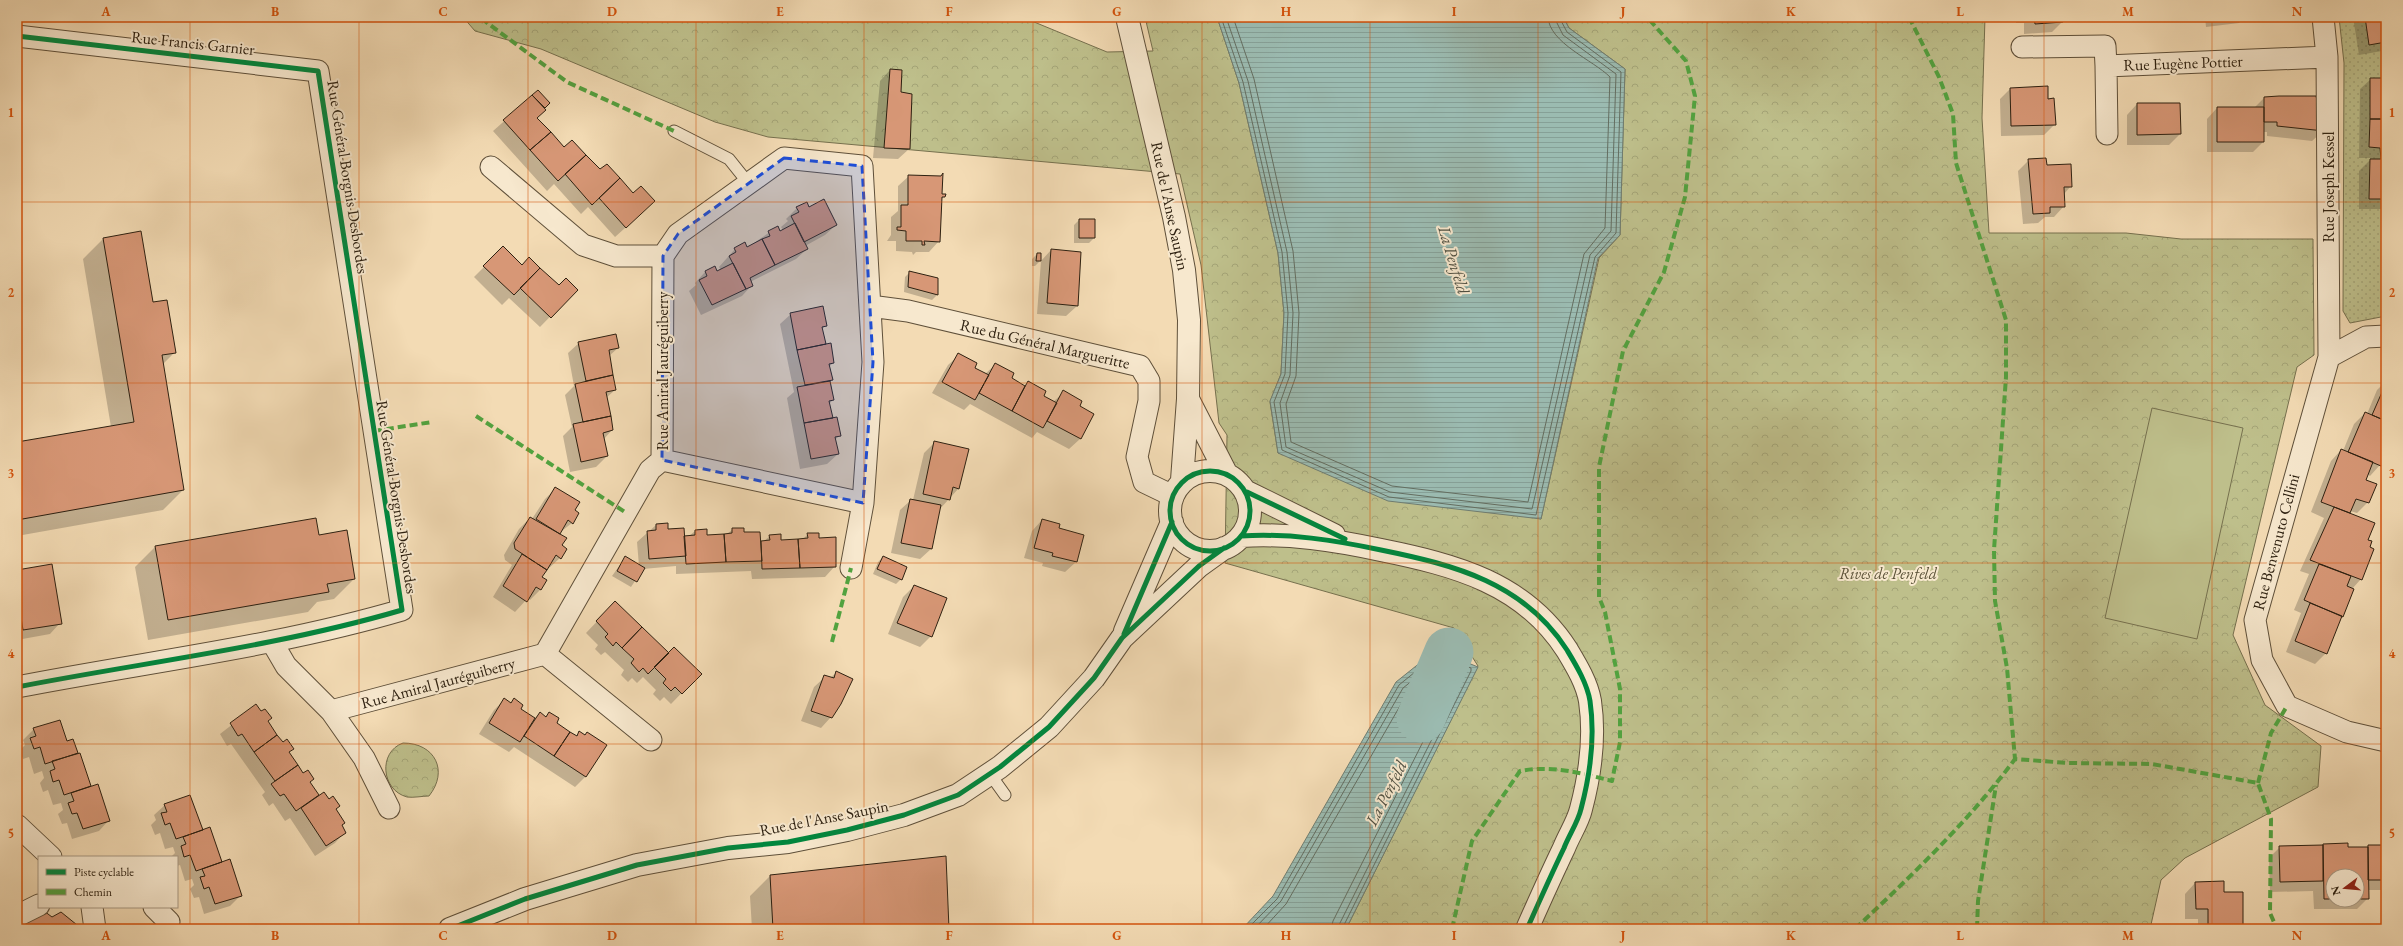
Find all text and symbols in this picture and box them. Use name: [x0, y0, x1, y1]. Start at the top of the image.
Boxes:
text: A: [100, 3, 111, 20]
text: B: [271, 3, 279, 20]
text: C: [438, 3, 448, 20]
text: D: [607, 3, 617, 20]
text: E: [776, 3, 784, 20]
text: F: [945, 3, 953, 20]
text: G: [1112, 3, 1122, 20]
text: H: [1281, 3, 1292, 20]
text: I: [1452, 3, 1457, 20]
text: J: [1619, 3, 1626, 20]
text: K: [1786, 3, 1797, 20]
text: L: [1956, 3, 1964, 20]
text: M: [2122, 3, 2134, 20]
text: N: [2292, 3, 2303, 20]
street label: Rue Francis Garnier: [130, 26, 256, 60]
street label: Rue Eugène Pottier: [2123, 50, 2244, 76]
street label: Rue Général Borgnis Desbordes: [322, 79, 374, 275]
text: 1: [8, 104, 15, 121]
text: 1: [2389, 104, 2396, 121]
street label: Rue Joseph Kessel: [2318, 131, 2339, 243]
street label: Rue de l'Anse Saupin: [1146, 140, 1194, 273]
water label: La Penfeld: [1433, 222, 1475, 297]
text: 2: [8, 284, 15, 301]
text: 2: [2389, 284, 2396, 301]
street label: Rue Amiral Jauréguiberry: [652, 291, 673, 450]
street label: Rue du Général Margueritte: [958, 314, 1132, 374]
street label: Rue Général Borgnis Desbordes: [371, 399, 423, 595]
text: 3: [8, 465, 15, 482]
text: 3: [2389, 465, 2396, 482]
street label: Rue Benvenuto Cellini: [2248, 471, 2304, 613]
park label: Rives de Penfeld: [1839, 563, 1938, 584]
text: 4: [8, 645, 15, 662]
text: 4: [2389, 645, 2396, 662]
street label: Rue Amiral Jauréguiberry: [359, 652, 518, 714]
water label: La Penfeld: [1360, 756, 1412, 830]
street label: Rue de l'Anse Saupin: [758, 795, 891, 841]
text: 5: [8, 825, 14, 842]
text: 5: [2389, 825, 2395, 842]
legend: [38, 856, 178, 908]
text: Piste cyclable: [74, 864, 134, 880]
north arrow: [2325, 868, 2365, 908]
text: Chemin: [74, 884, 113, 900]
text: N: [2327, 884, 2343, 897]
text: A: [100, 927, 111, 944]
text: B: [271, 927, 279, 944]
text: C: [438, 927, 448, 944]
text: D: [607, 927, 617, 944]
text: E: [776, 927, 784, 944]
text: F: [945, 927, 953, 944]
text: G: [1112, 927, 1122, 944]
text: H: [1281, 927, 1292, 944]
text: I: [1452, 927, 1457, 944]
text: J: [1619, 927, 1626, 944]
text: K: [1786, 927, 1797, 944]
text: L: [1956, 927, 1964, 944]
text: M: [2122, 927, 2134, 944]
text: N: [2292, 927, 2303, 944]

